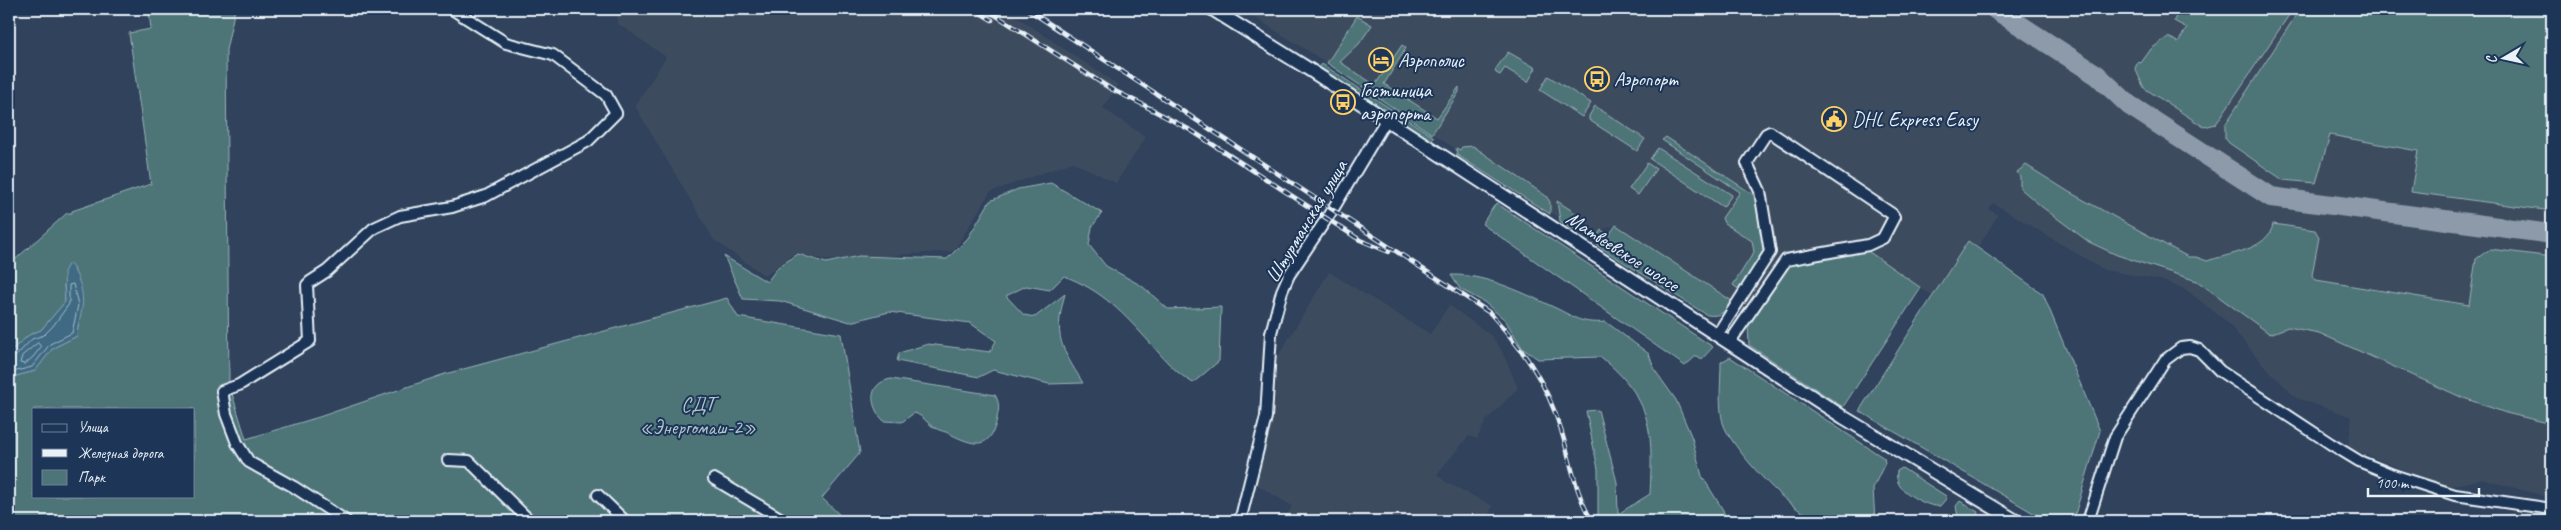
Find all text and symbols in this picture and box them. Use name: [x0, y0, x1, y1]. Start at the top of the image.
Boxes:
north arrow: [2478, 32, 2528, 82]
hotel icon: Аэрополис: [1368, 47, 1394, 73]
place label: Аэрополис: [1398, 48, 1465, 73]
text: С: [2482, 53, 2501, 65]
bus stop icon: Аэропорт: [1584, 66, 1610, 92]
place label: Аэропорт: [1614, 67, 1679, 92]
place label: Гостиница аэропорта: [1360, 78, 1433, 126]
bus stop icon: Гостиница аэропорта: [1330, 89, 1356, 115]
public building icon: DHL Express Easy: [1821, 106, 1847, 132]
place label: DHL Express Easy: [1852, 107, 1980, 132]
street label: Штурманская улица: [1260, 154, 1354, 287]
street label: Матвеевское шоссе: [1562, 206, 1685, 298]
park label: СДТ «Энергомаш-2»: [640, 392, 756, 440]
legend: [32, 408, 195, 498]
text: Улица: [78, 418, 109, 437]
text: Железная дорога: [78, 444, 165, 463]
scale bar: [2368, 465, 2480, 497]
text: Парк: [78, 468, 106, 487]
text: 100 m: [2376, 474, 2410, 493]

